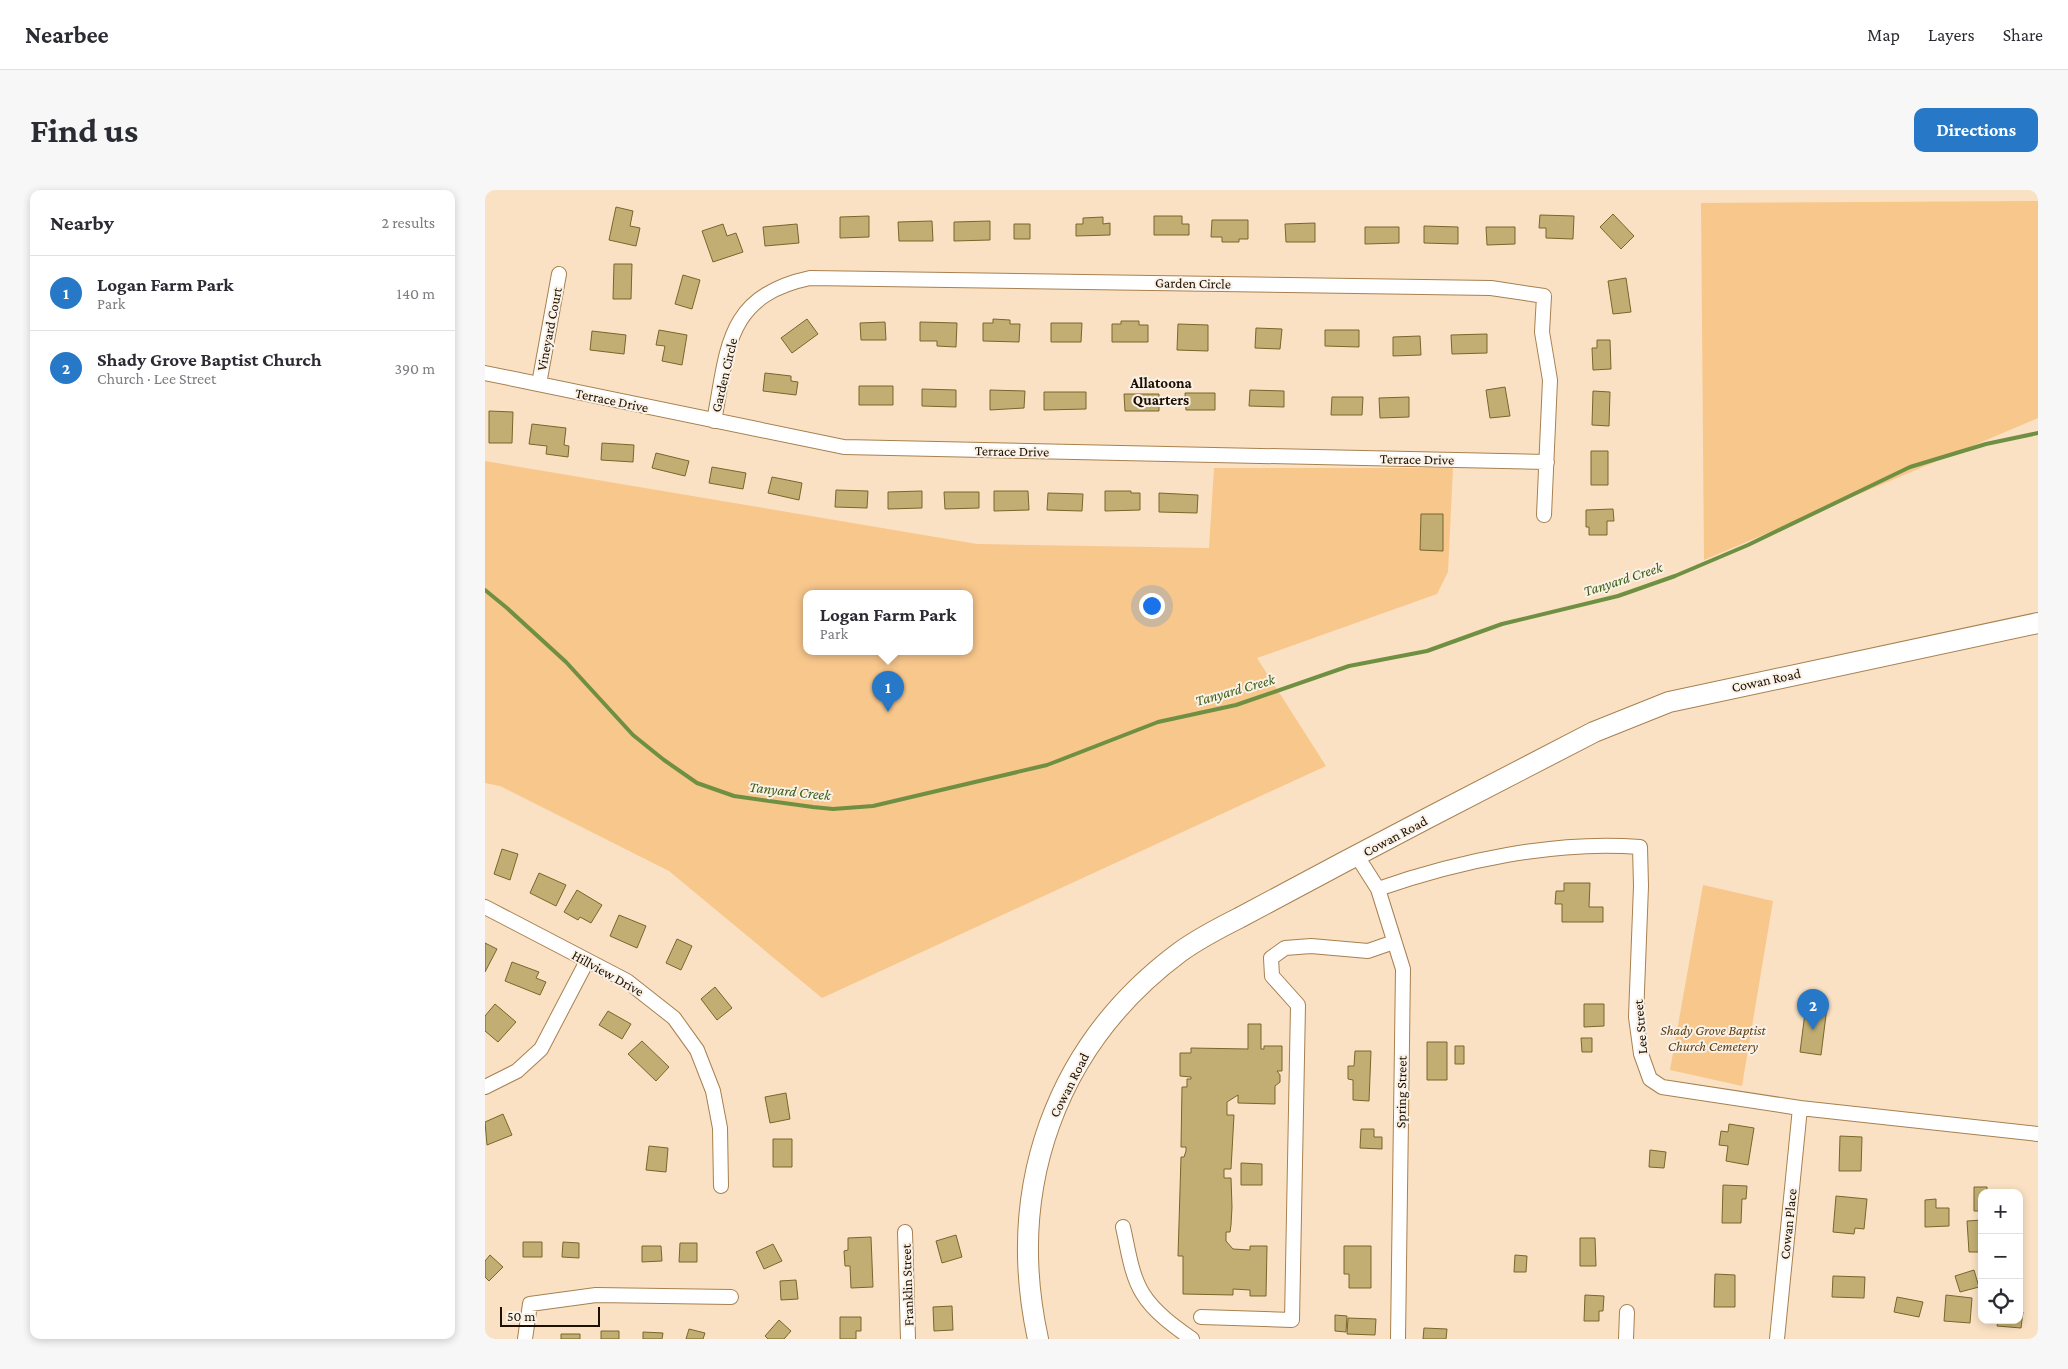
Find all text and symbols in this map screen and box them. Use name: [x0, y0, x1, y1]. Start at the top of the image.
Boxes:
text: Nearbee: [25, 21, 109, 48]
text: Map: [1867, 25, 1900, 45]
text: Layers: [1928, 25, 1975, 45]
text: Share: [2003, 25, 2043, 45]
button: Directions: [1914, 108, 2038, 152]
text: Find us: [30, 111, 138, 150]
text: Nearby: [50, 211, 114, 235]
text: 2 results: [382, 214, 435, 231]
text: Logan Farm Park: [97, 274, 234, 295]
street label: Garden Circle: [1155, 274, 1231, 292]
text: 1: [63, 285, 69, 302]
text: 140 m: [397, 285, 435, 302]
street label: Vineyard Court: [533, 286, 565, 372]
text: Park: [97, 295, 125, 312]
street label: Garden Circle: [708, 336, 740, 414]
text: Shady Grove Baptist Church: [97, 349, 322, 370]
text: 2: [62, 360, 70, 377]
text: 390 m: [394, 360, 435, 377]
text: Church · Lee Street: [97, 370, 216, 387]
district label: Allatoona Quarters: [1129, 375, 1193, 408]
street label: Terrace Drive: [574, 384, 650, 416]
street label: Terrace Drive: [975, 442, 1049, 460]
street label: Terrace Drive: [1380, 450, 1454, 468]
water label: Tanyard Creek: [1582, 558, 1666, 600]
popup: [803, 590, 973, 655]
your location: [1139, 593, 1165, 619]
text: Logan Farm Park: [820, 604, 956, 625]
text: Park: [820, 625, 848, 642]
street label: Cowan Road: [1730, 665, 1803, 695]
pin: 1: [872, 671, 904, 712]
water label: Tanyard Creek: [1193, 671, 1278, 710]
water label: Tanyard Creek: [748, 779, 833, 804]
street label: Cowan Road: [1360, 812, 1430, 860]
street label: Hillview Drive: [569, 947, 647, 999]
pin: 2: [1797, 989, 1829, 1030]
street label: Lee Street: [1630, 999, 1650, 1055]
park label: Shady Grove Baptist Church Cemetery: [1660, 1022, 1767, 1054]
street label: Cowan Road: [1046, 1049, 1092, 1120]
street label: Spring Street: [1392, 1055, 1410, 1128]
street label: Cowan Place: [1776, 1188, 1800, 1260]
map controls: [1978, 1189, 2023, 1324]
button: +: [1978, 1189, 2023, 1234]
button: −: [1978, 1234, 2023, 1279]
street label: Franklin Street: [898, 1243, 916, 1327]
button: locate: [1978, 1279, 2023, 1324]
scale bar: [500, 1304, 600, 1327]
text: 50 m: [507, 1308, 535, 1324]

